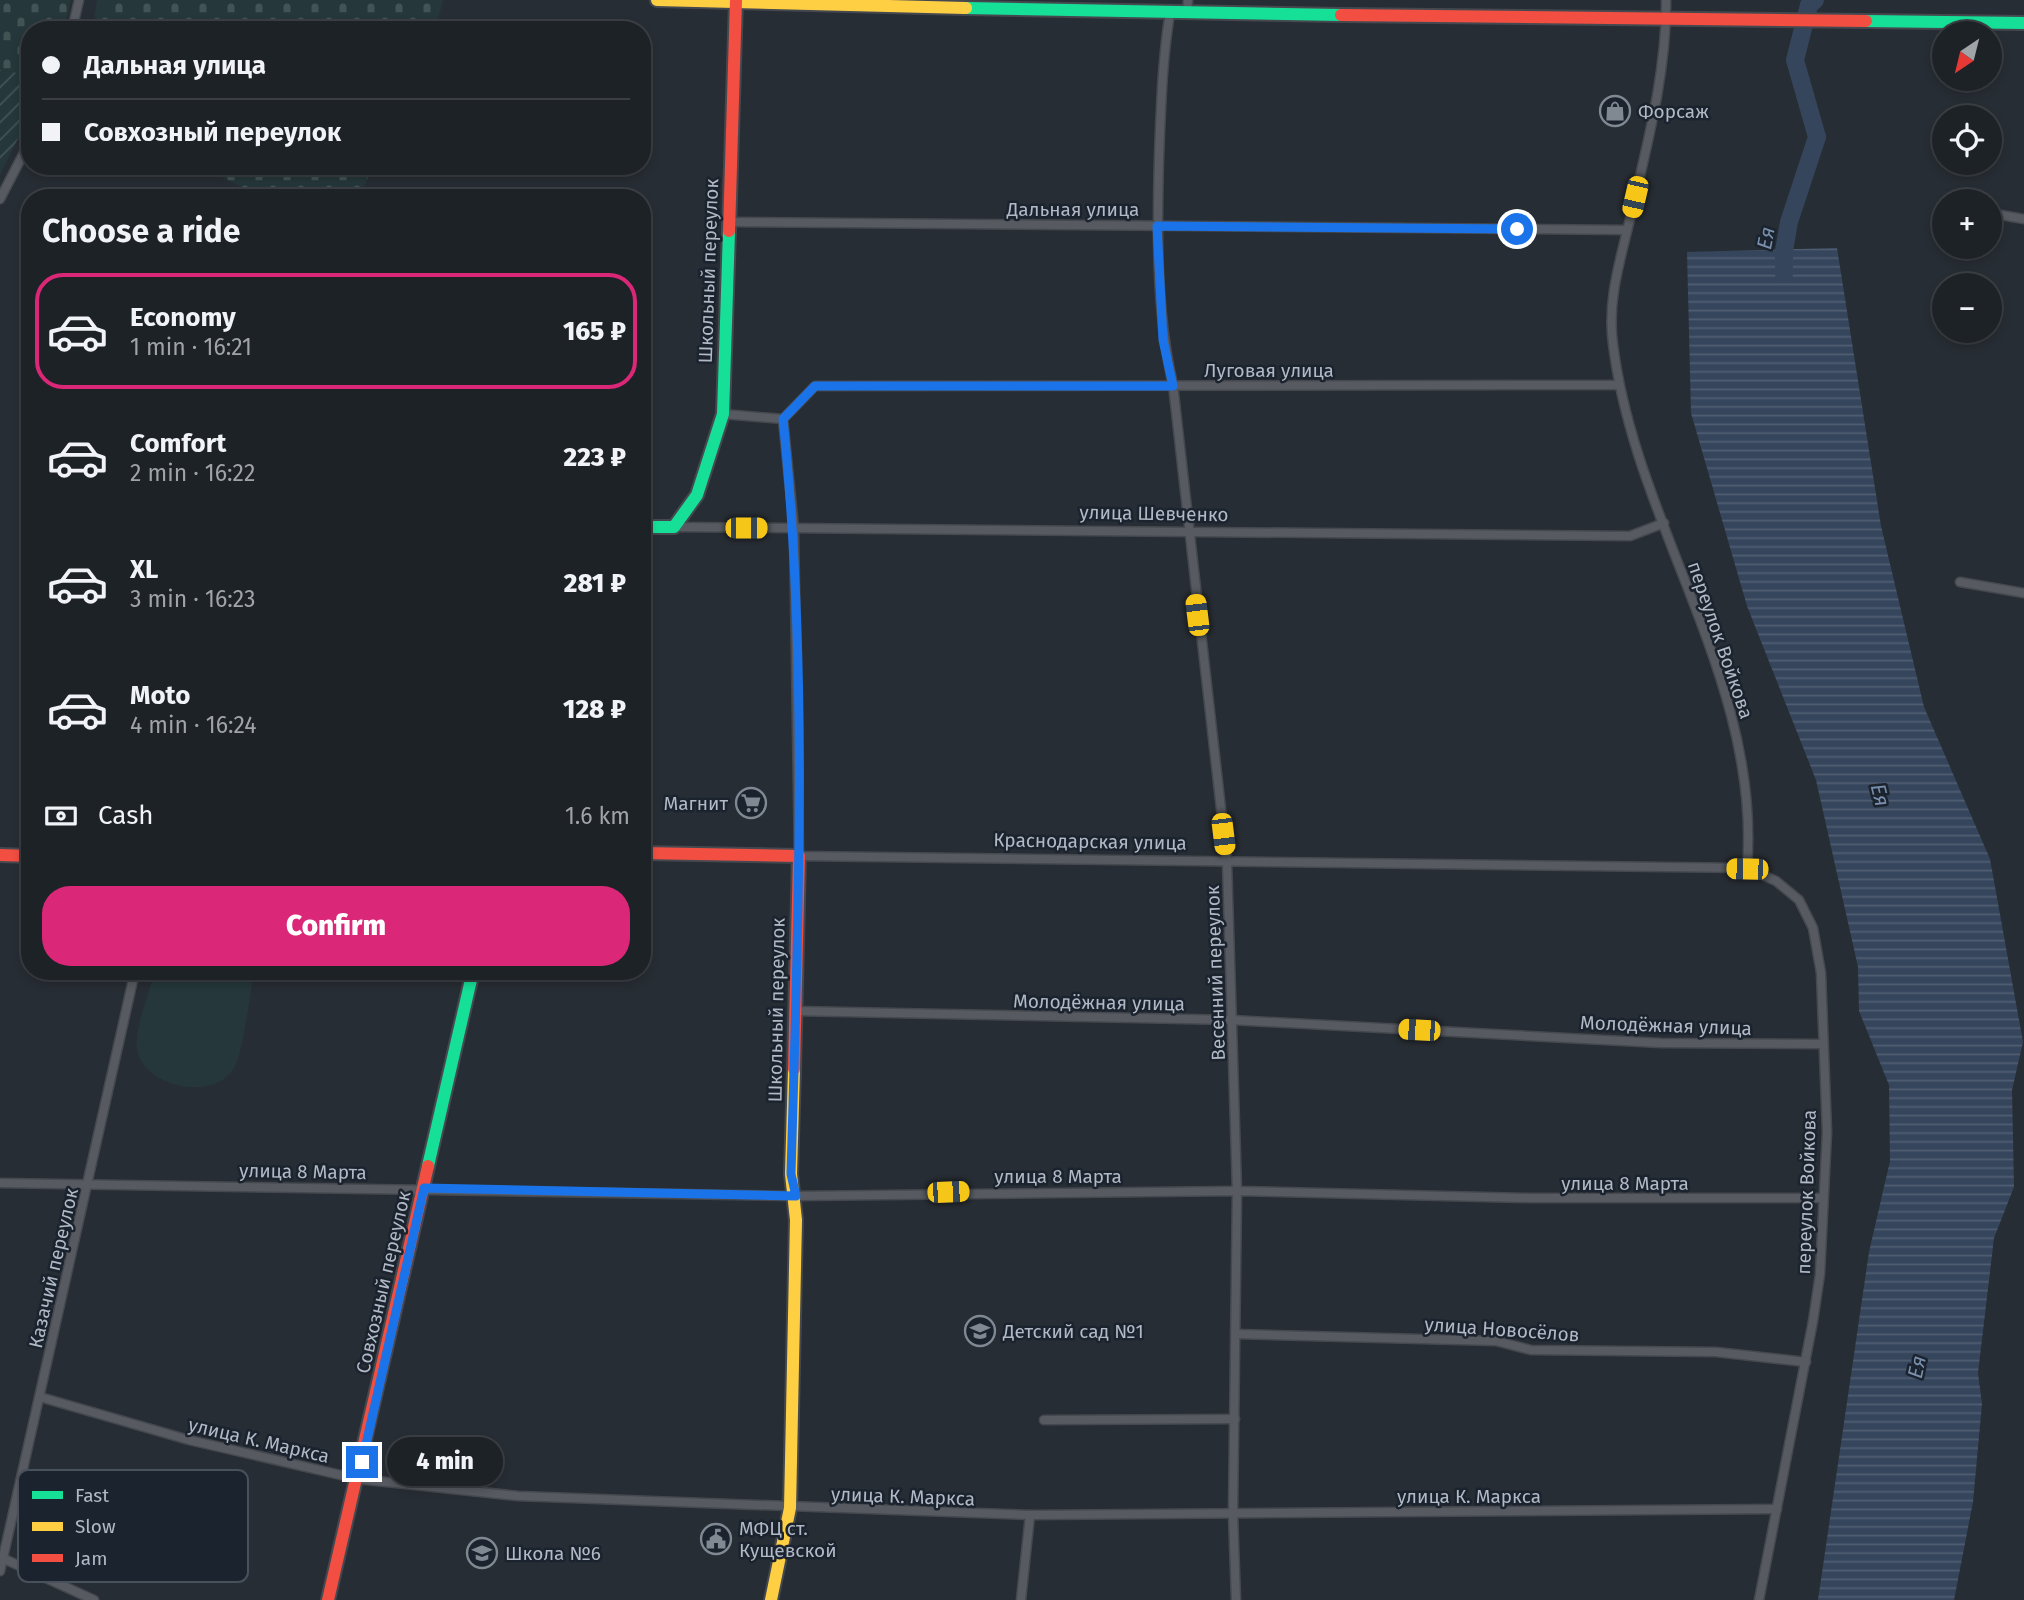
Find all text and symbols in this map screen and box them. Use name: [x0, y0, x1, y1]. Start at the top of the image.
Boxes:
north arrow: [1932, 21, 2002, 91]
map controls: [1932, 21, 2002, 343]
text: Дальная улица: [84, 50, 266, 81]
shop icon: Форсаж: [1598, 94, 1632, 128]
place label: Форсаж: [1638, 100, 1709, 123]
button: locate: [1932, 105, 2002, 175]
text: Совхозный переулок: [84, 117, 341, 148]
car: [1621, 174, 1650, 220]
street label: Школьный переулок: [694, 178, 723, 364]
button: +: [1932, 189, 2002, 259]
street label: Дальная улица: [1006, 198, 1139, 221]
text: Choose a ride: [42, 212, 240, 250]
route start: [1501, 213, 1533, 245]
water label: Ея: [1751, 224, 1781, 252]
button: −: [1932, 273, 2002, 343]
icon: car: [46, 300, 109, 363]
text: Economy: [130, 302, 236, 333]
text: 165 ₽: [563, 316, 626, 347]
text: 1 min · 16:21: [130, 333, 252, 361]
street label: Луговая улица: [1204, 359, 1334, 382]
icon: car: [46, 426, 109, 489]
text: Comfort: [130, 428, 226, 459]
text: 223 ₽: [564, 442, 626, 473]
text: 2 min · 16:22: [130, 459, 255, 487]
street label: улица Шевченко: [1079, 501, 1229, 526]
car: [726, 518, 768, 539]
icon: car: [46, 552, 109, 615]
text: XL: [130, 554, 158, 585]
street label: переулок Войкова: [1683, 558, 1758, 722]
text: 281 ₽: [564, 568, 626, 599]
text: 3 min · 16:23: [130, 585, 255, 613]
car: [1185, 593, 1210, 637]
icon: car: [46, 678, 109, 741]
text: Moto: [130, 680, 190, 711]
text: 128 ₽: [563, 694, 626, 725]
text: 4 min · 16:24: [130, 711, 256, 739]
water label: Ея: [1865, 781, 1895, 809]
supermarket icon: Магнит: [734, 786, 768, 820]
place label: Магнит: [663, 792, 728, 815]
icon: cash: [42, 797, 80, 835]
text: Cash: [98, 800, 154, 831]
text: 1.6 km: [565, 802, 630, 830]
car: [1211, 812, 1236, 856]
street label: Краснодарская улица: [993, 828, 1187, 855]
car: [1726, 858, 1769, 880]
street label: Весенний переулок: [1201, 885, 1230, 1061]
button: Confirm: [42, 886, 630, 966]
street label: Школьный переулок: [763, 917, 790, 1103]
street label: Молодёжная улица: [1013, 990, 1185, 1015]
street label: Молодёжная улица: [1580, 1011, 1752, 1040]
car: [1398, 1018, 1441, 1042]
street label: переулок Войкова: [1792, 1109, 1821, 1275]
street label: улица 8 Марта: [239, 1159, 367, 1184]
street label: улица 8 Марта: [994, 1165, 1122, 1188]
street label: улица 8 Марта: [1561, 1172, 1689, 1195]
car: [927, 1181, 970, 1203]
street label: Казачий переулок: [24, 1186, 83, 1350]
street label: Совхозный переулок: [351, 1188, 416, 1376]
street label: улица Новосёлов: [1424, 1313, 1580, 1346]
school or university icon: Детский сад №1: [963, 1314, 997, 1348]
place label: Детский сад №1: [1002, 1320, 1144, 1343]
water label: Ея: [1902, 1353, 1932, 1381]
street label: улица К. Маркса: [186, 1413, 332, 1468]
callout: 4 min: [386, 1438, 502, 1486]
route end: [346, 1446, 378, 1478]
text: 4 min: [416, 1447, 474, 1475]
legend: [18, 1470, 248, 1582]
street label: улица К. Маркса: [831, 1482, 975, 1511]
text: Fast: [75, 1484, 109, 1507]
street label: улица К. Маркса: [1397, 1485, 1541, 1508]
text: Slow: [75, 1515, 116, 1538]
place label: МФЦ ст. Кущевской: [739, 1517, 837, 1562]
public building icon: МФЦ ст. Кущевской: [699, 1522, 733, 1556]
school or university icon: Школа №6: [465, 1536, 499, 1570]
place label: Школа №6: [505, 1542, 601, 1565]
text: Jam: [75, 1547, 107, 1570]

